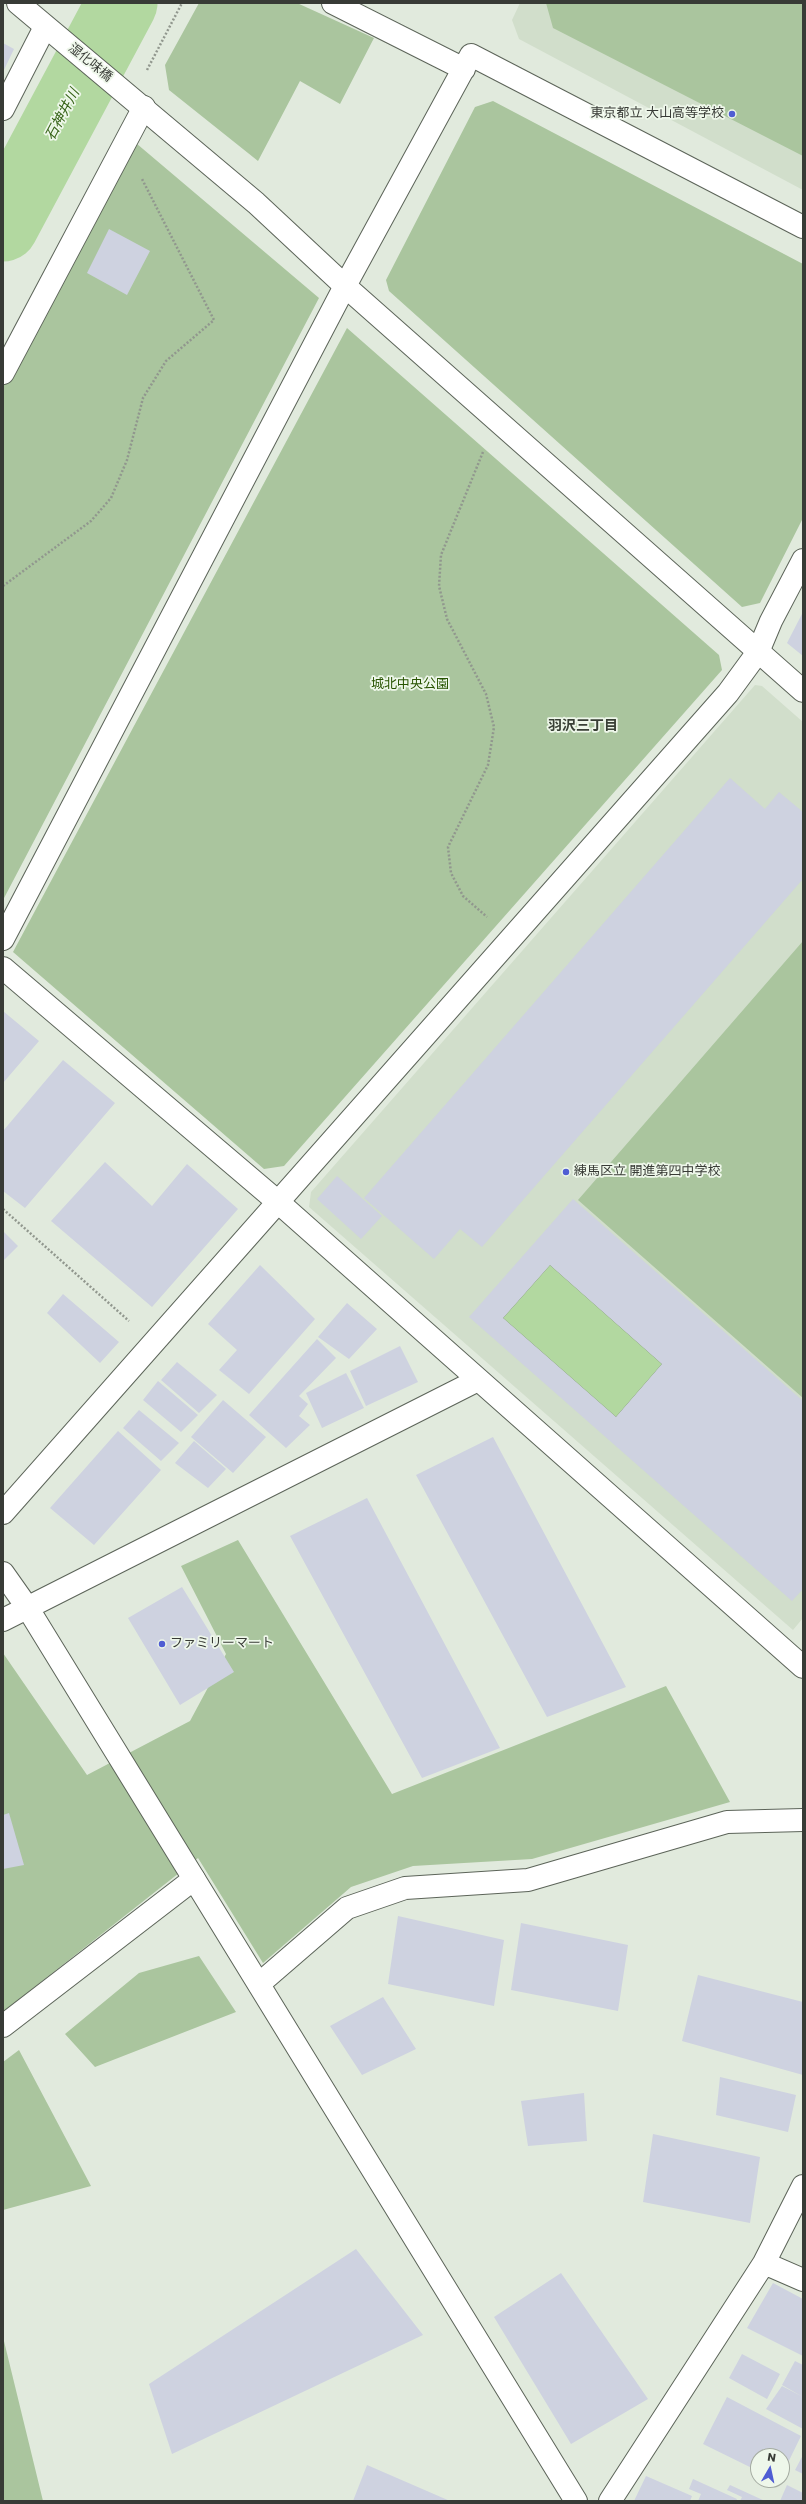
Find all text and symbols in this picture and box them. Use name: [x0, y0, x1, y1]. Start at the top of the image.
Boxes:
street label: 湿化味橋: [65, 41, 115, 85]
water label: 石神井川: [42, 86, 84, 144]
place label: 東京都立 大山高等学校: [591, 106, 724, 122]
marker: 東京都立 大山高等学校: [727, 109, 737, 119]
park label: 城北中央公園: [371, 677, 449, 693]
district label: 羽沢三丁目: [548, 718, 618, 734]
place label: 練馬区立 開進第四中学校: [574, 1164, 720, 1180]
marker: 練馬区立 開進第四中学校: [561, 1167, 571, 1177]
place label: ファミリーマート: [170, 1636, 274, 1652]
marker: ファミリーマート: [157, 1639, 167, 1649]
north arrow: [750, 2448, 790, 2488]
text: N: [766, 2449, 777, 2466]

